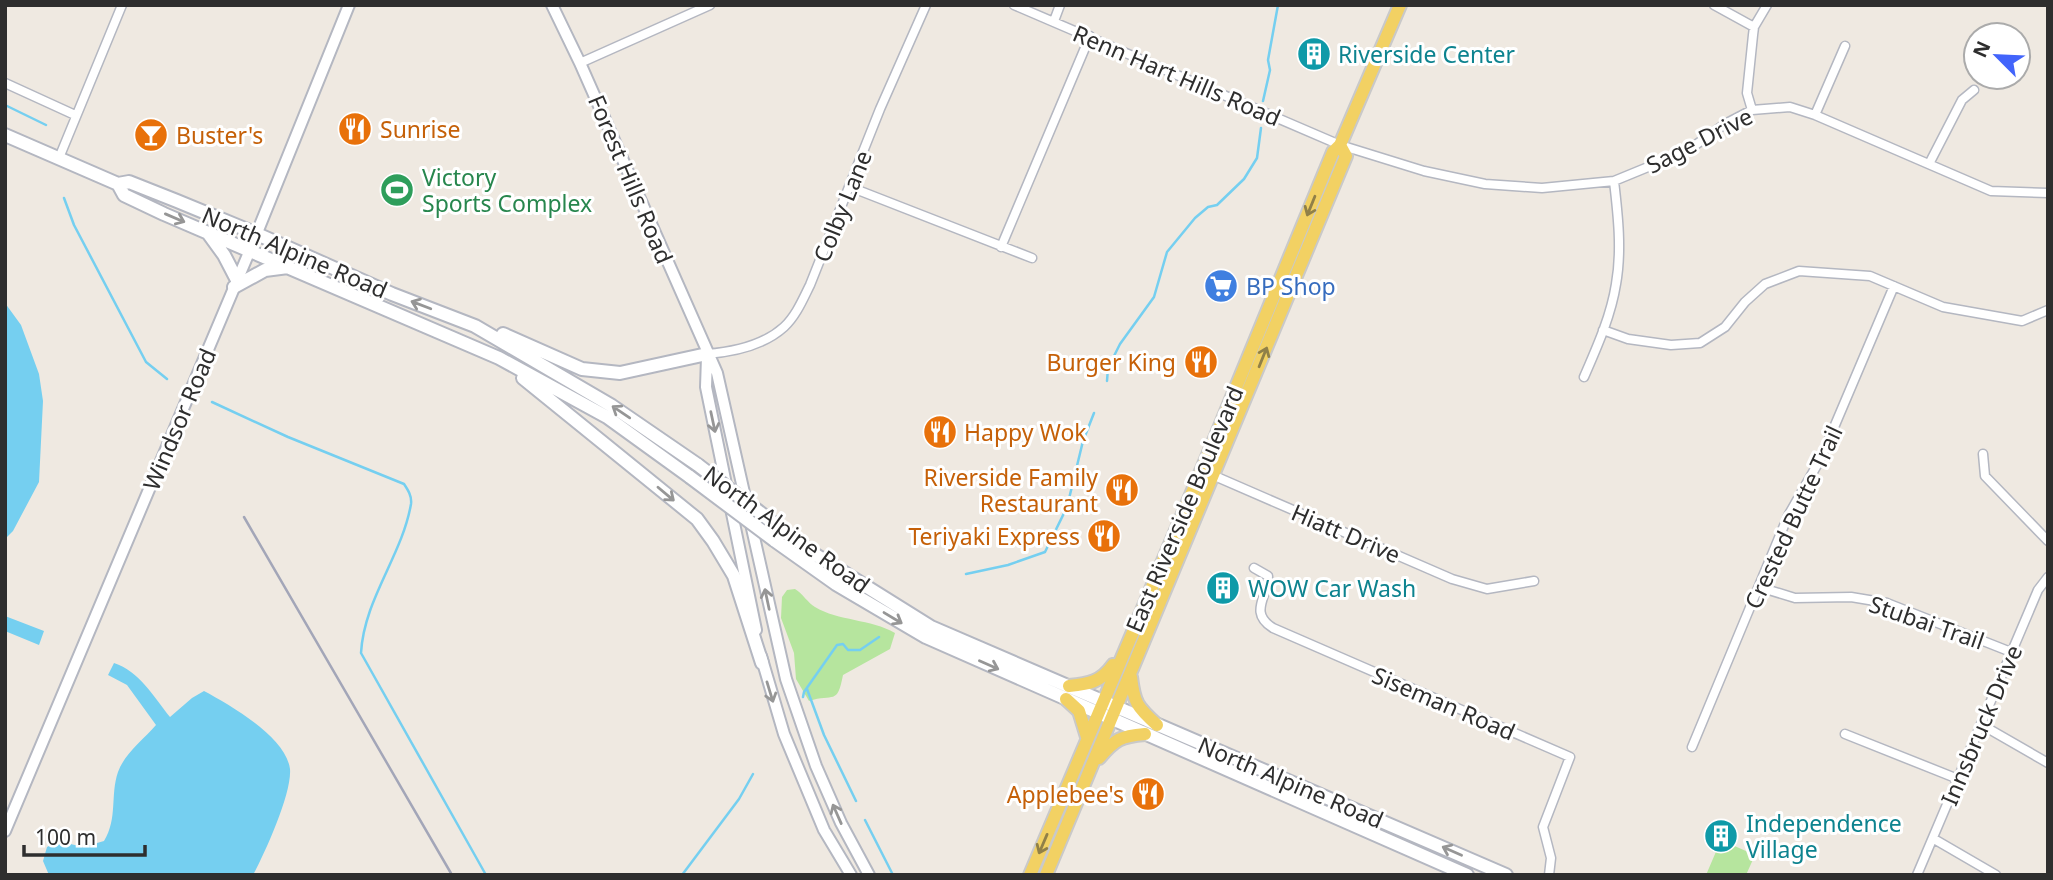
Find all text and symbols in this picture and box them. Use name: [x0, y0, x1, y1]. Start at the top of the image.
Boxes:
street label: Renn Hart Hills Road: [1068, 17, 1286, 133]
north arrow: [1962, 21, 2032, 91]
building icon: Riverside Center: [1295, 35, 1333, 73]
text: N: [1966, 37, 1996, 61]
place label: Riverside Center: [1338, 38, 1515, 70]
street label: Forest Hills Road: [581, 90, 681, 268]
street label: Sage Drive: [1640, 100, 1758, 180]
restaurant icon: Sunrise: [336, 110, 374, 148]
place label: Sunrise: [380, 113, 460, 145]
bar icon: Buster's: [132, 116, 170, 154]
place label: Buster's: [176, 119, 263, 151]
street label: Colby Lane: [805, 145, 879, 267]
place label: Victory Sports Complex: [422, 161, 592, 219]
sports icon: Victory Sports Complex: [378, 171, 416, 209]
one-way arrow: [1303, 195, 1316, 216]
street label: North Alpine Road: [197, 198, 393, 306]
one-way arrow: [163, 212, 185, 225]
supermarket icon: BP Shop: [1202, 267, 1240, 305]
place label: BP Shop: [1246, 270, 1336, 302]
one-way arrow: [411, 298, 433, 311]
street label: Windsor Road: [135, 343, 223, 495]
restaurant icon: Burger King: [1182, 343, 1220, 381]
place label: Burger King: [1046, 346, 1176, 378]
one-way arrow: [1257, 347, 1270, 368]
street label: East Riverside Boulevard: [1118, 381, 1250, 637]
one-way arrow: [612, 405, 631, 419]
one-way arrow: [707, 410, 721, 433]
restaurant icon: Happy Wok: [921, 413, 959, 451]
place label: Happy Wok: [964, 416, 1087, 448]
street label: Crested Butte Trail: [1736, 420, 1850, 614]
street label: North Alpine Road: [697, 458, 877, 600]
place label: Riverside Family Restaurant: [924, 461, 1098, 519]
restaurant icon: Riverside Family Restaurant: [1103, 471, 1141, 509]
one-way arrow: [656, 486, 674, 501]
street label: Hiatt Drive: [1287, 496, 1405, 570]
restaurant icon: Teriyaki Express: [1085, 517, 1123, 555]
place label: Teriyaki Express: [908, 520, 1080, 552]
building icon: WOW Car Wash: [1204, 569, 1242, 607]
place label: WOW Car Wash: [1248, 572, 1416, 604]
street label: Stubai Trail: [1865, 587, 1989, 657]
one-way arrow: [759, 588, 773, 611]
one-way arrow: [882, 611, 902, 625]
street label: Innsbruck Drive: [1933, 640, 2029, 810]
street label: Siseman Road: [1368, 658, 1520, 748]
one-way arrow: [978, 659, 999, 672]
one-way arrow: [765, 681, 778, 703]
street label: North Alpine Road: [1193, 728, 1389, 836]
restaurant icon: Applebee's: [1129, 775, 1167, 813]
place label: Applebee's: [1007, 778, 1124, 810]
one-way arrow: [830, 804, 843, 826]
place label: Independence Village: [1746, 807, 1902, 865]
scale bar: [24, 814, 145, 858]
building icon: Independence Village: [1702, 817, 1740, 855]
text: 100 m: [35, 823, 96, 851]
one-way arrow: [1036, 832, 1049, 854]
one-way arrow: [1441, 844, 1463, 857]

